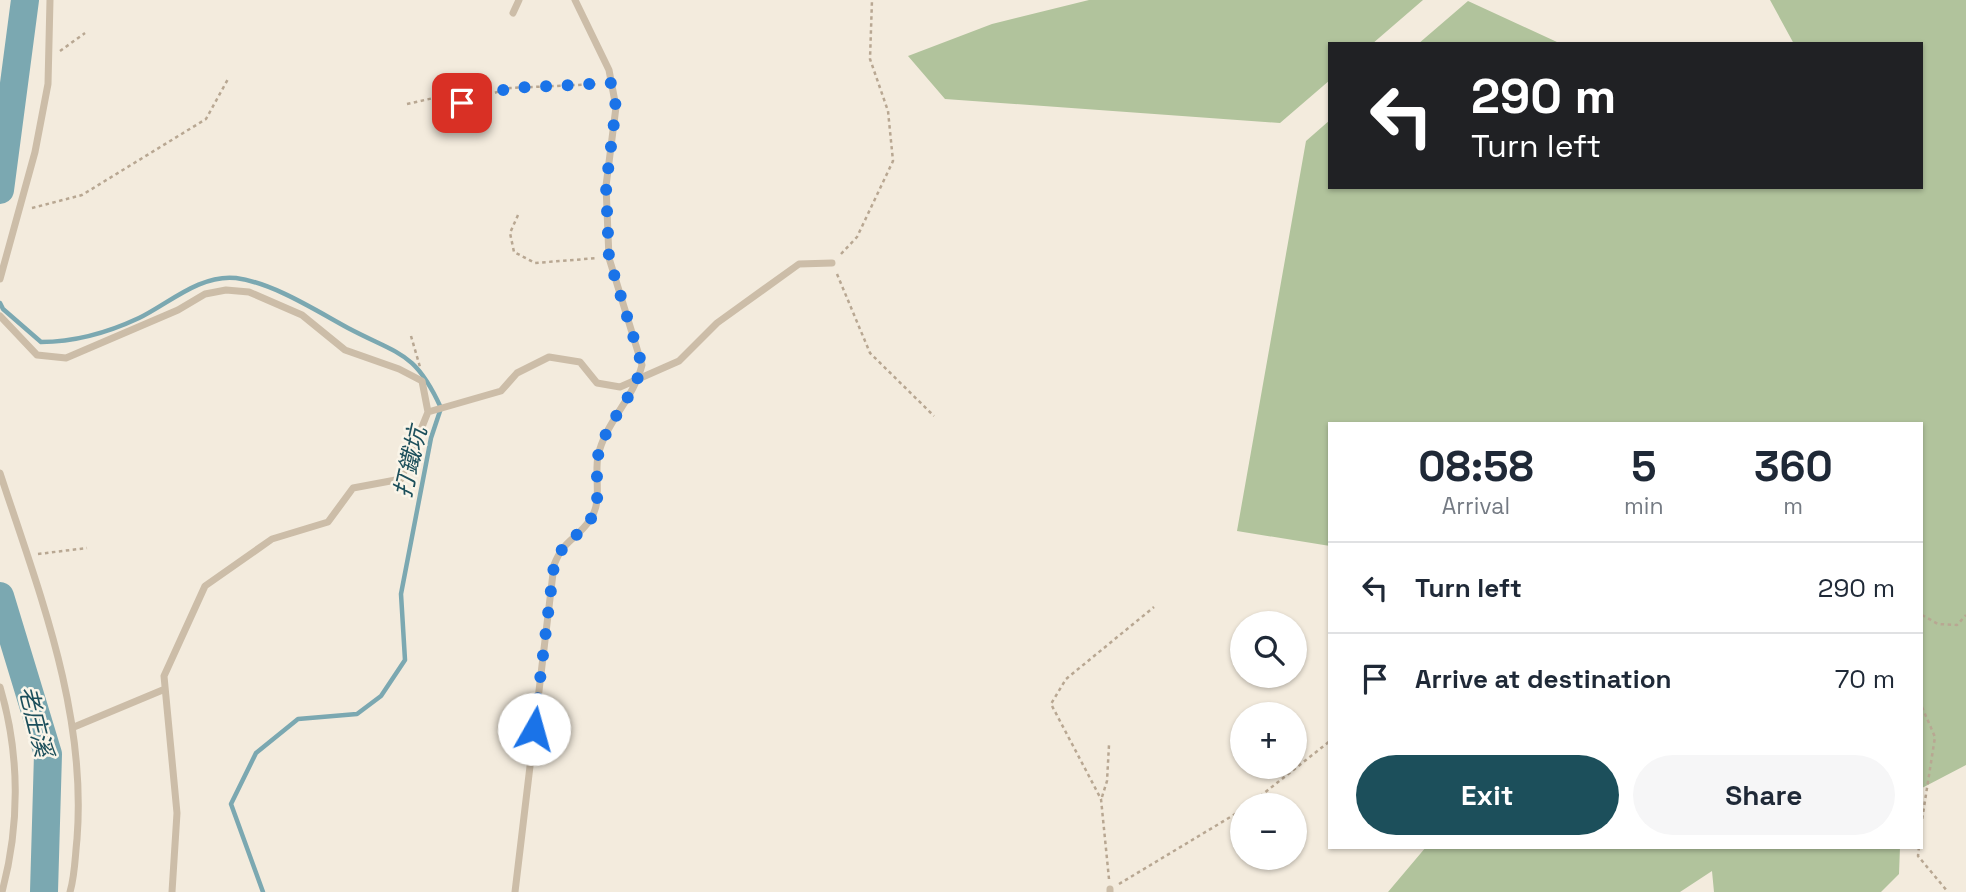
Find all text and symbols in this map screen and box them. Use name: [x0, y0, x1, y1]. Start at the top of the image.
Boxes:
text: 290 m: [1471, 65, 1616, 127]
icon: left: [1356, 70, 1447, 161]
pin: [432, 73, 492, 133]
icon: arrive: [443, 84, 481, 122]
text: Turn left: [1471, 126, 1601, 166]
water label: 打鐵坑: [387, 421, 434, 501]
text: 08:58: [1418, 440, 1534, 493]
text: 5: [1631, 440, 1656, 493]
text: 360: [1754, 440, 1833, 493]
text: Arrival: [1442, 491, 1510, 521]
text: min: [1624, 491, 1664, 521]
text: m: [1783, 491, 1803, 521]
icon: left: [1356, 569, 1394, 607]
text: Turn left: [1415, 571, 1522, 605]
text: 290 m: [1818, 571, 1895, 605]
map controls: [1230, 611, 1307, 870]
button: search: [1230, 611, 1307, 688]
icon: arrive: [1356, 660, 1394, 698]
text: Arrive at destination: [1415, 662, 1672, 696]
text: 70 m: [1835, 662, 1895, 696]
water label: 老庄溪: [12, 682, 60, 763]
position arrow: [497, 692, 571, 766]
button: +: [1230, 702, 1307, 779]
button: Exit: [1356, 755, 1619, 835]
button: Share: [1633, 755, 1895, 835]
button: −: [1230, 793, 1307, 870]

